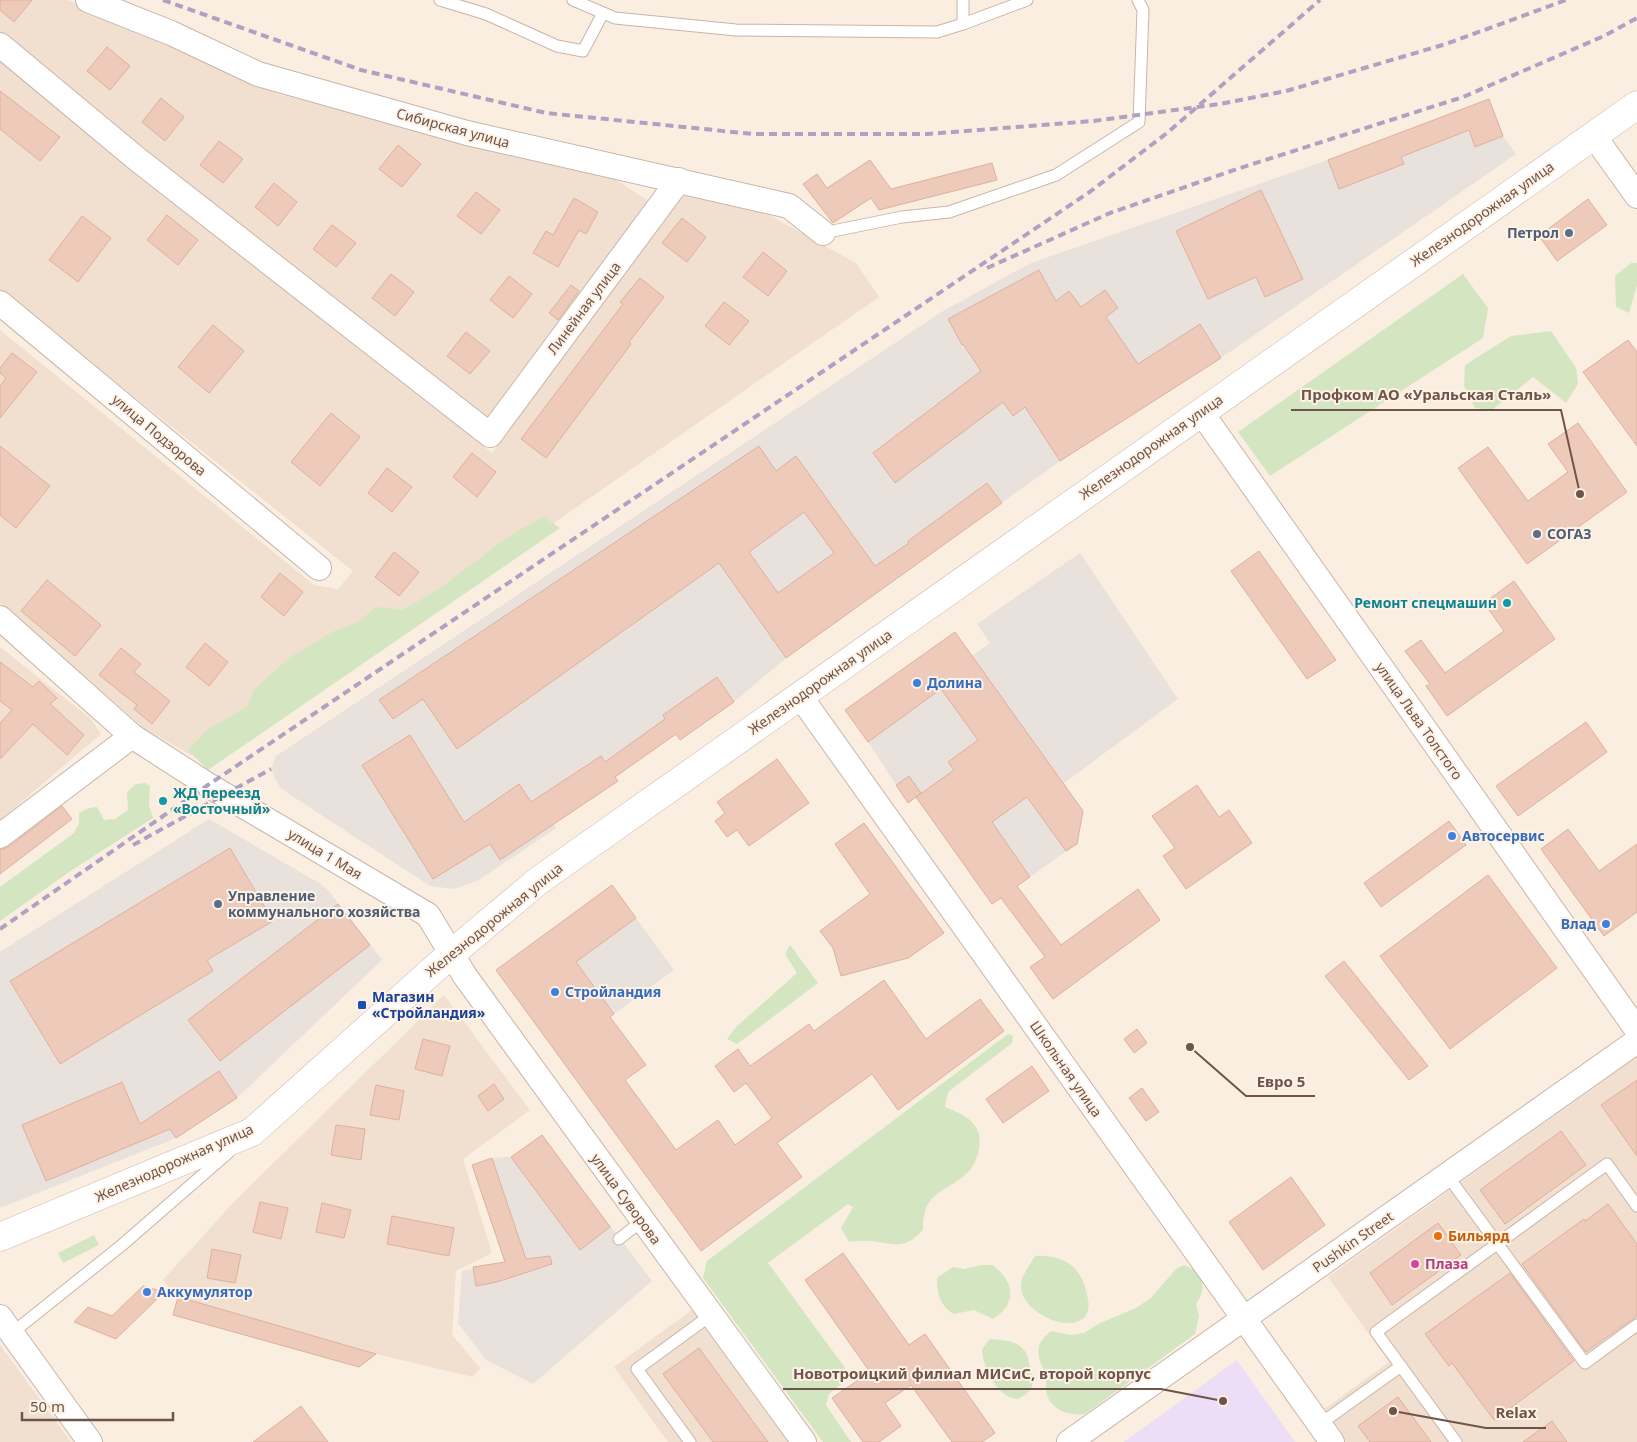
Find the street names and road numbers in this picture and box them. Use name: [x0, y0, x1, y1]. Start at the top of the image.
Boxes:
street label: Сибирская улица: [394, 103, 512, 152]
street label: Железнодорожная улица: [1406, 157, 1557, 271]
street label: Линейная улица: [543, 258, 625, 358]
street label: улица Подзорова: [108, 389, 211, 480]
street label: Железнодорожная улица: [1075, 390, 1226, 504]
street label: Железнодорожная улица: [744, 625, 895, 739]
street label: улица Льва Толстого: [1372, 658, 1467, 783]
street label: улица 1 Мая: [285, 824, 366, 883]
street label: Железнодорожная улица: [421, 858, 566, 981]
street label: Школьная улица: [1026, 1017, 1107, 1121]
street label: Железнодорожная улица: [92, 1119, 256, 1206]
street label: улица Суворова: [587, 1149, 666, 1248]
street label: Pushkin Street: [1308, 1207, 1397, 1277]

